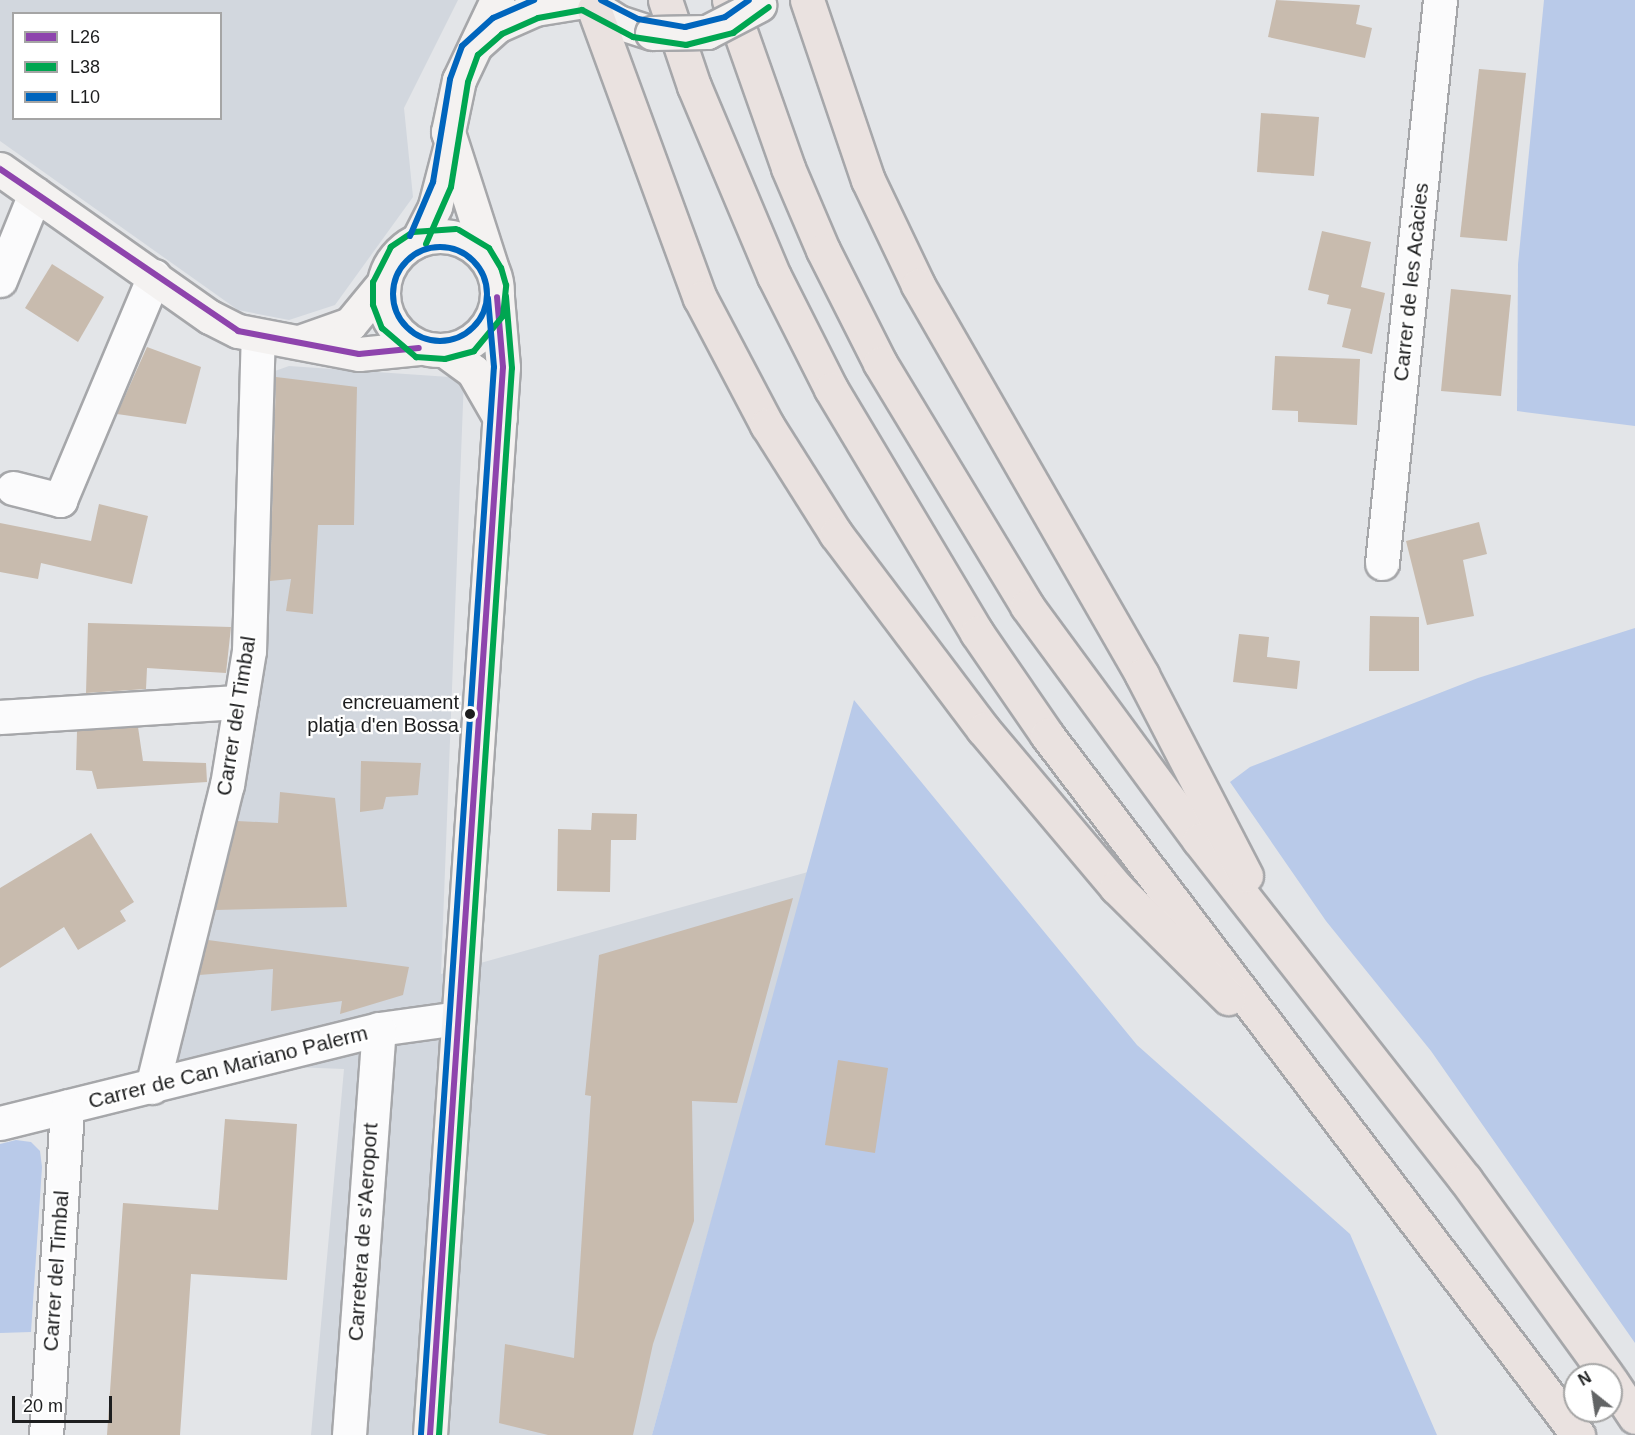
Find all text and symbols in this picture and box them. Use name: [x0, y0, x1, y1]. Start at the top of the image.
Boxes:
legend: [12, 12, 222, 120]
text: L26: [70, 27, 100, 47]
text: L38: [70, 57, 100, 77]
text: L10: [70, 87, 100, 107]
street label: Carrer de les Acàcies: [1388, 181, 1434, 383]
street label: Carrer del Timbal: [211, 634, 261, 798]
place label: encreuament platja d'en Bossa: [307, 690, 459, 737]
marker: encreuament platja d'en Bossa: [464, 708, 476, 720]
street label: Carrer de Can Mariano Palerm: [86, 1020, 370, 1114]
street label: Carretera de s'Aeroport: [343, 1122, 383, 1342]
street label: Carrer del Timbal: [38, 1190, 74, 1352]
north arrow: [1563, 1363, 1623, 1423]
text: N: [1575, 1368, 1594, 1389]
scale bar: [15, 1384, 116, 1422]
text: 20 m: [23, 1396, 63, 1416]

